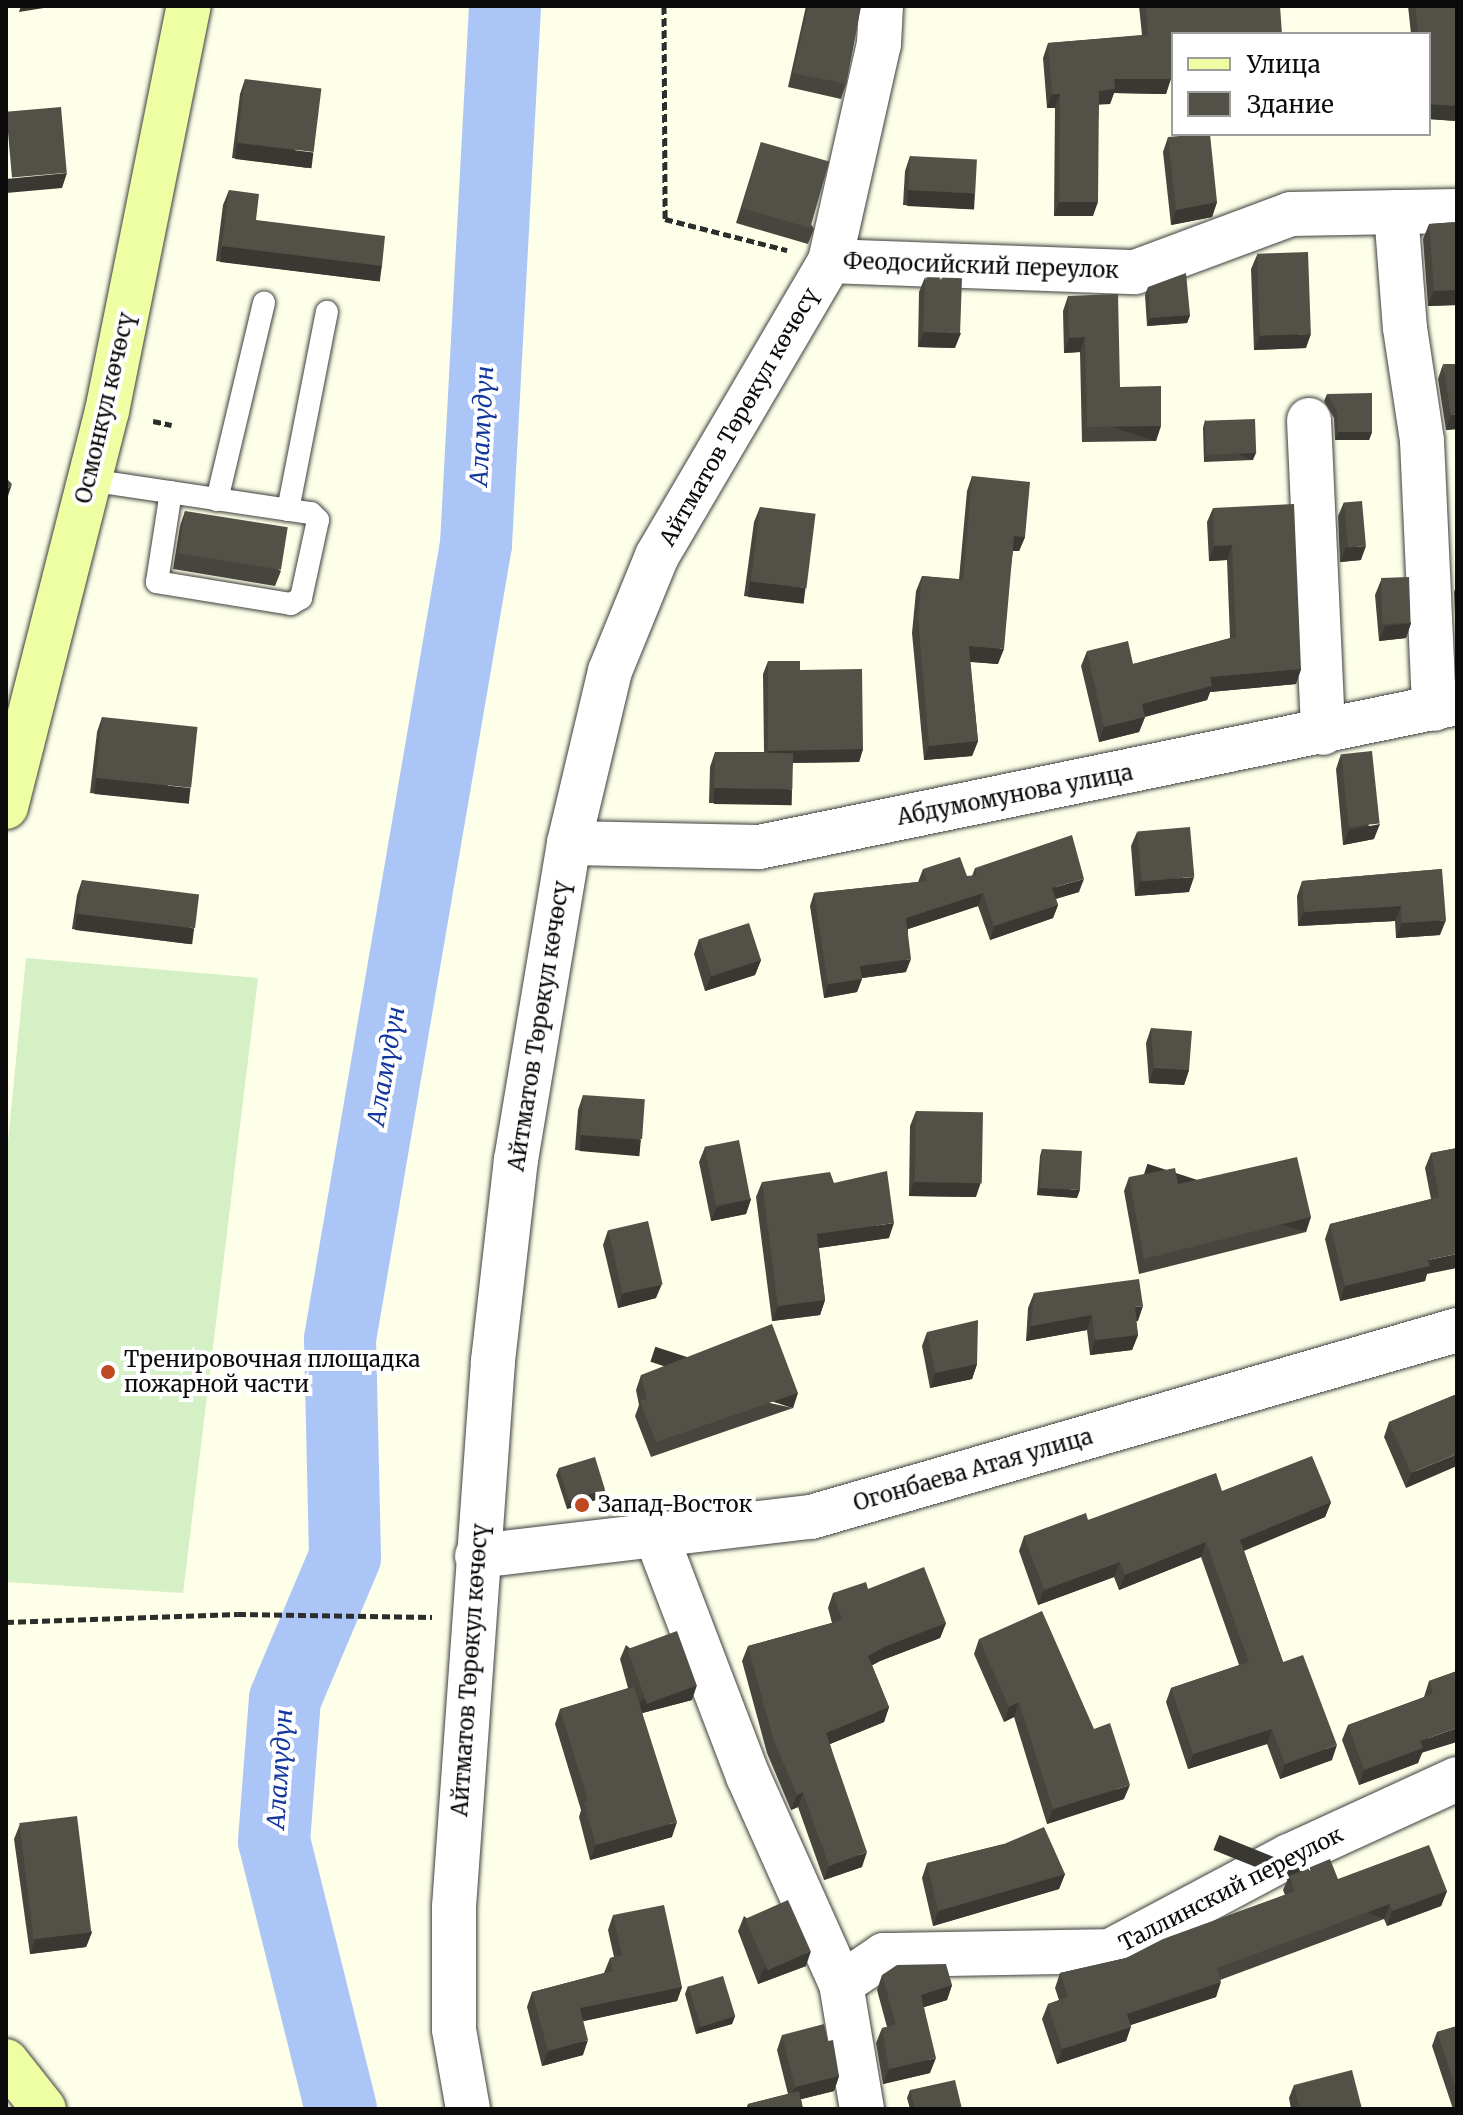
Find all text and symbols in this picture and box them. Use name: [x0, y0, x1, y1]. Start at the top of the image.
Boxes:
legend: [1171, 32, 1431, 136]
text: Улица: [1247, 49, 1321, 80]
text: Здание: [1247, 89, 1334, 120]
street label: Феодосийский переулок: [843, 248, 1119, 284]
street label: Айтматов Төрөкул көчөсү: [654, 283, 824, 551]
street label: Осмонкул көчөсү: [70, 310, 140, 506]
water label: Аламүдүн: [464, 365, 500, 487]
street label: Абдумомунова улица: [895, 759, 1135, 831]
street label: Айтматов Төрөкул көчөсү: [503, 879, 575, 1173]
water label: Аламүдүн: [361, 1004, 411, 1128]
place label: Тренировочная площадка пожарной части: [124, 1346, 420, 1398]
marker: Тренировочная площадка пожарной части: [99, 1363, 117, 1381]
street label: Огонбаева Атая улица: [850, 1423, 1096, 1517]
place label: Запад-Восток: [598, 1492, 752, 1518]
marker: Запад-Восток: [573, 1496, 591, 1514]
street label: Айтматов Төрөкул көчөсү: [447, 1523, 493, 1817]
water label: Аламүдүн: [261, 1708, 299, 1830]
street label: Таллинский переулок: [1115, 1821, 1347, 1957]

